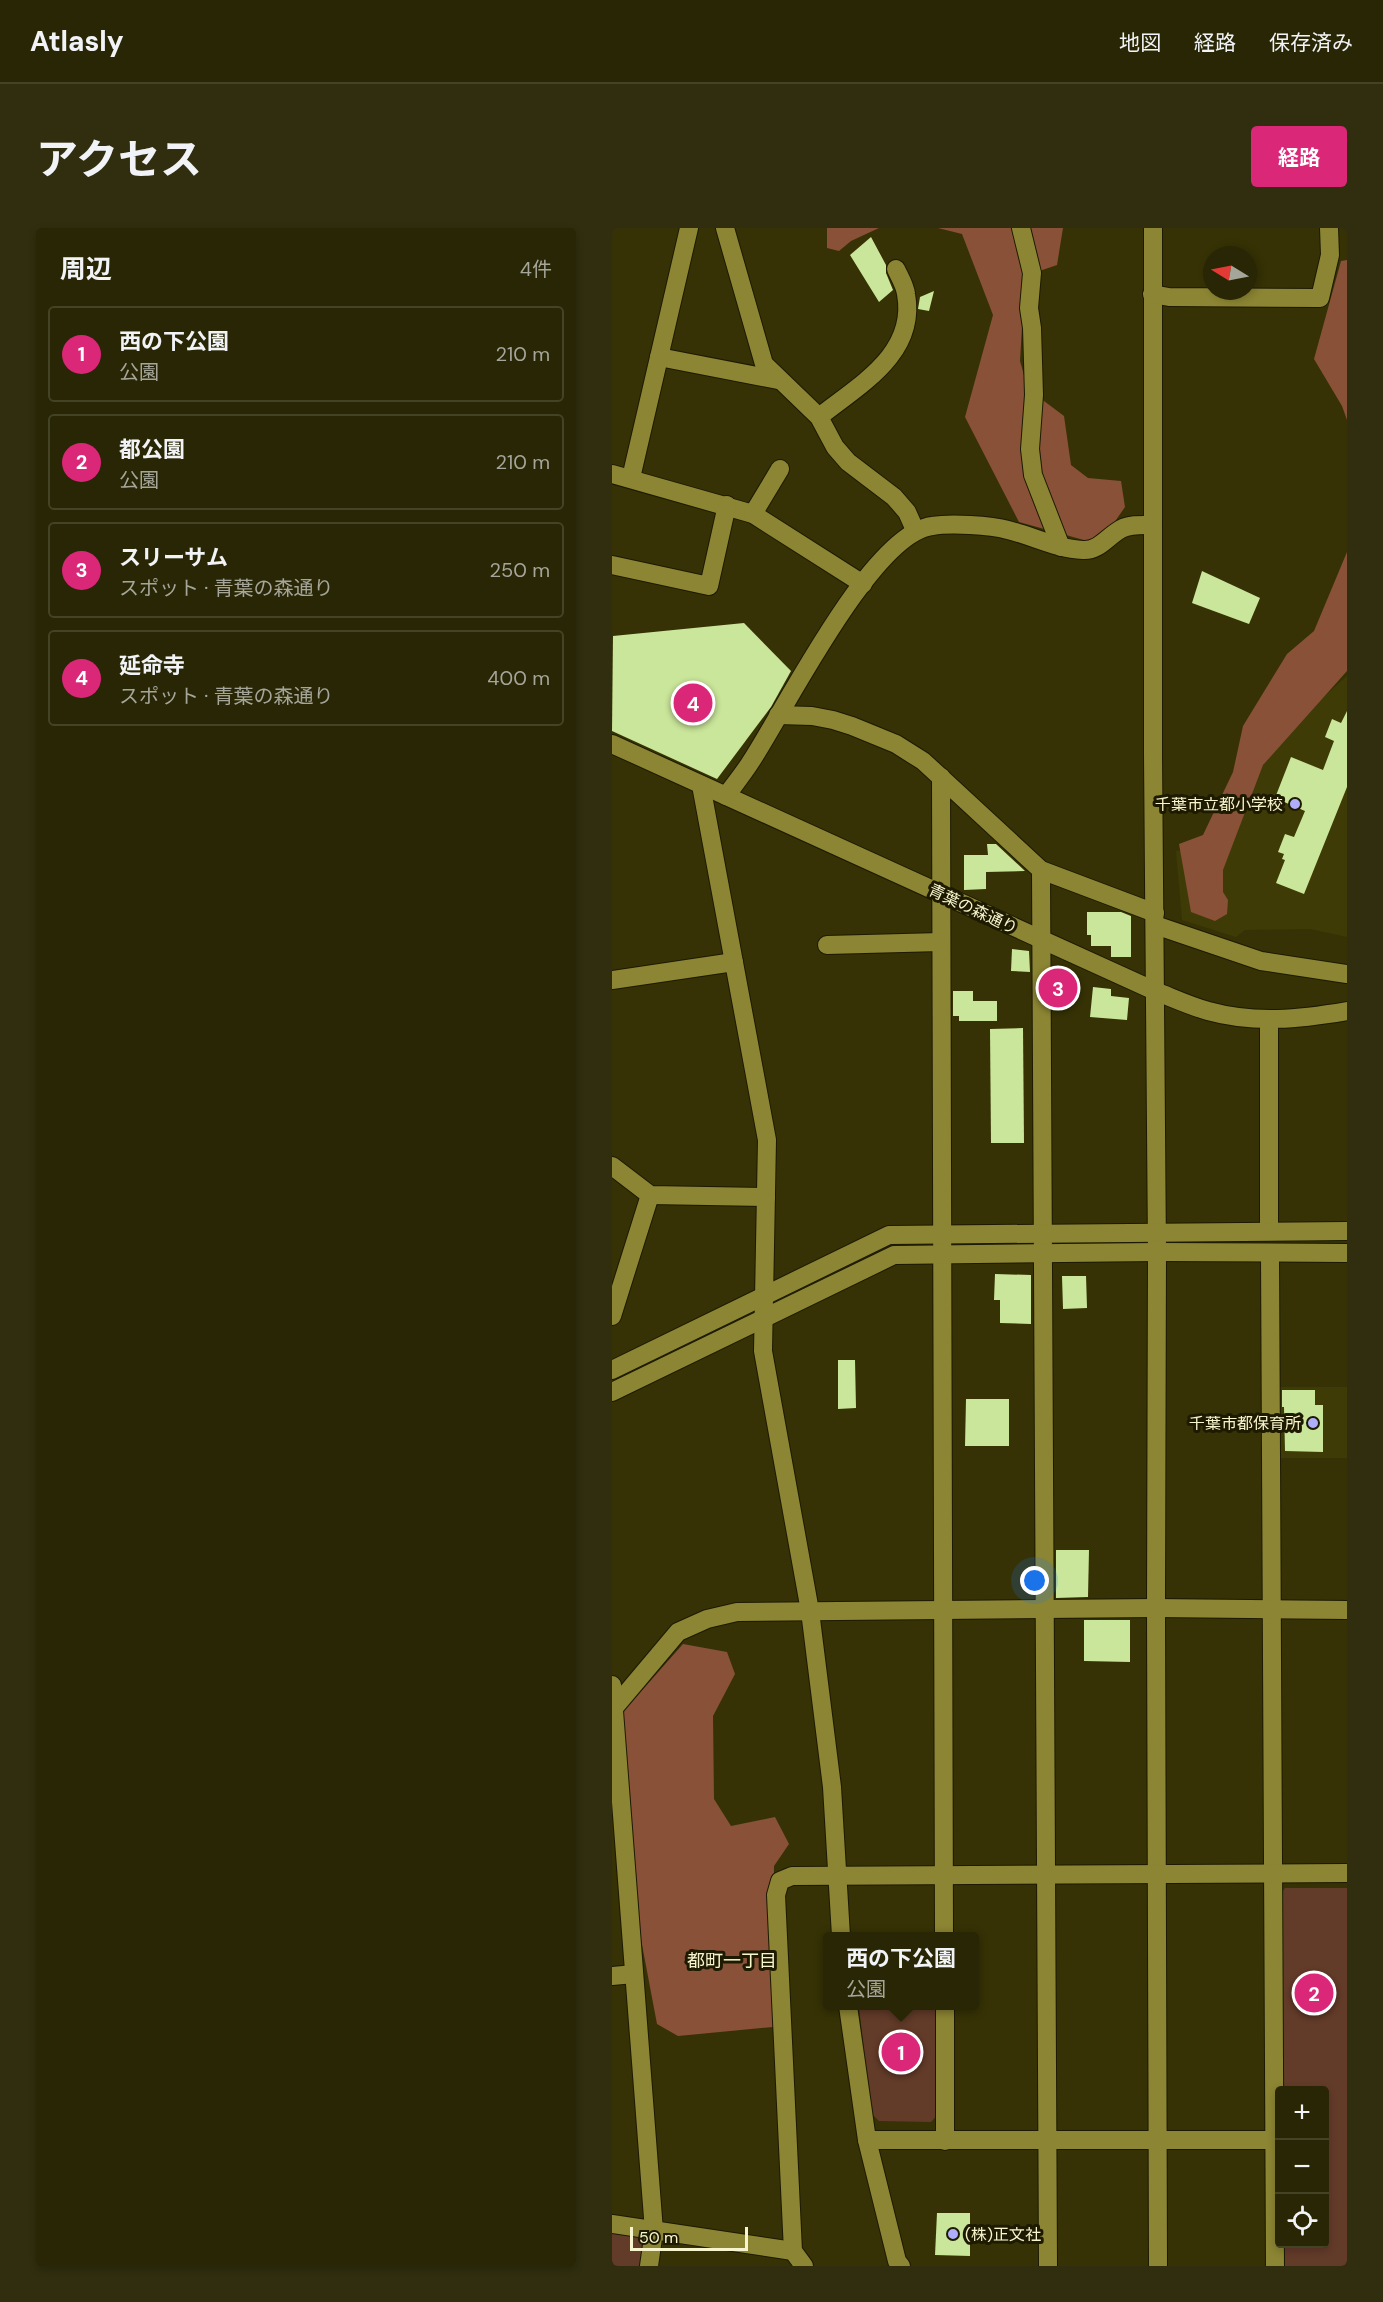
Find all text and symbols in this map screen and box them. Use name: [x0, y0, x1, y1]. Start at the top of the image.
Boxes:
text: Atlasly: [30, 23, 124, 60]
text: 地図: [1119, 29, 1161, 57]
text: 経路: [1194, 29, 1236, 57]
text: 保存済み: [1269, 29, 1353, 57]
button: 経路: [1251, 126, 1347, 187]
text: アクセス: [36, 132, 202, 187]
north arrow: [1203, 246, 1257, 300]
text: 周辺: [60, 252, 112, 286]
text: 4件: [520, 256, 552, 282]
text: 西の下公園: [119, 327, 229, 356]
text: 1: [78, 341, 85, 367]
text: 210 m: [495, 341, 550, 367]
text: 公園: [119, 359, 159, 385]
text: 都公園: [119, 435, 185, 464]
text: 2: [76, 449, 87, 475]
text: 210 m: [495, 449, 550, 475]
text: 公園: [119, 467, 159, 493]
text: スリーサム: [119, 543, 228, 572]
text: 3: [75, 557, 88, 583]
text: 250 m: [489, 557, 550, 583]
text: スポット · 青葉の森通り: [119, 575, 334, 601]
text: 延命寺: [119, 651, 185, 680]
text: 4: [75, 665, 88, 691]
text: 400 m: [487, 665, 550, 691]
pin: 4: [674, 680, 712, 726]
text: スポット · 青葉の森通り: [119, 683, 334, 709]
place label: 千葉市立都小学校: [1155, 794, 1283, 815]
marker: 千葉市立都小学校: [1288, 797, 1302, 811]
street label: 青葉の森通り: [925, 879, 1021, 939]
pin: 3: [1038, 966, 1078, 1011]
place label: 千葉市都保育所: [1189, 1413, 1301, 1434]
marker: 千葉市都保育所: [1306, 1416, 1320, 1430]
your location: [1020, 1566, 1049, 1595]
popup: [823, 1932, 979, 2010]
text: 西の下公園: [846, 1944, 956, 1973]
district label: 都町一丁目: [687, 1949, 777, 1973]
pin: 2: [1294, 1970, 1334, 2016]
text: 公園: [846, 1976, 886, 2002]
pin: 1: [882, 2030, 920, 2074]
map controls: [1275, 2086, 1329, 2248]
button: +: [1275, 2086, 1329, 2140]
button: −: [1275, 2140, 1329, 2194]
button: locate: [1275, 2194, 1329, 2248]
scale bar: [630, 2224, 748, 2252]
place label: (株)正文社: [965, 2224, 1041, 2245]
text: 50 m: [639, 2227, 678, 2248]
marker: (株)正文社: [946, 2227, 960, 2241]

